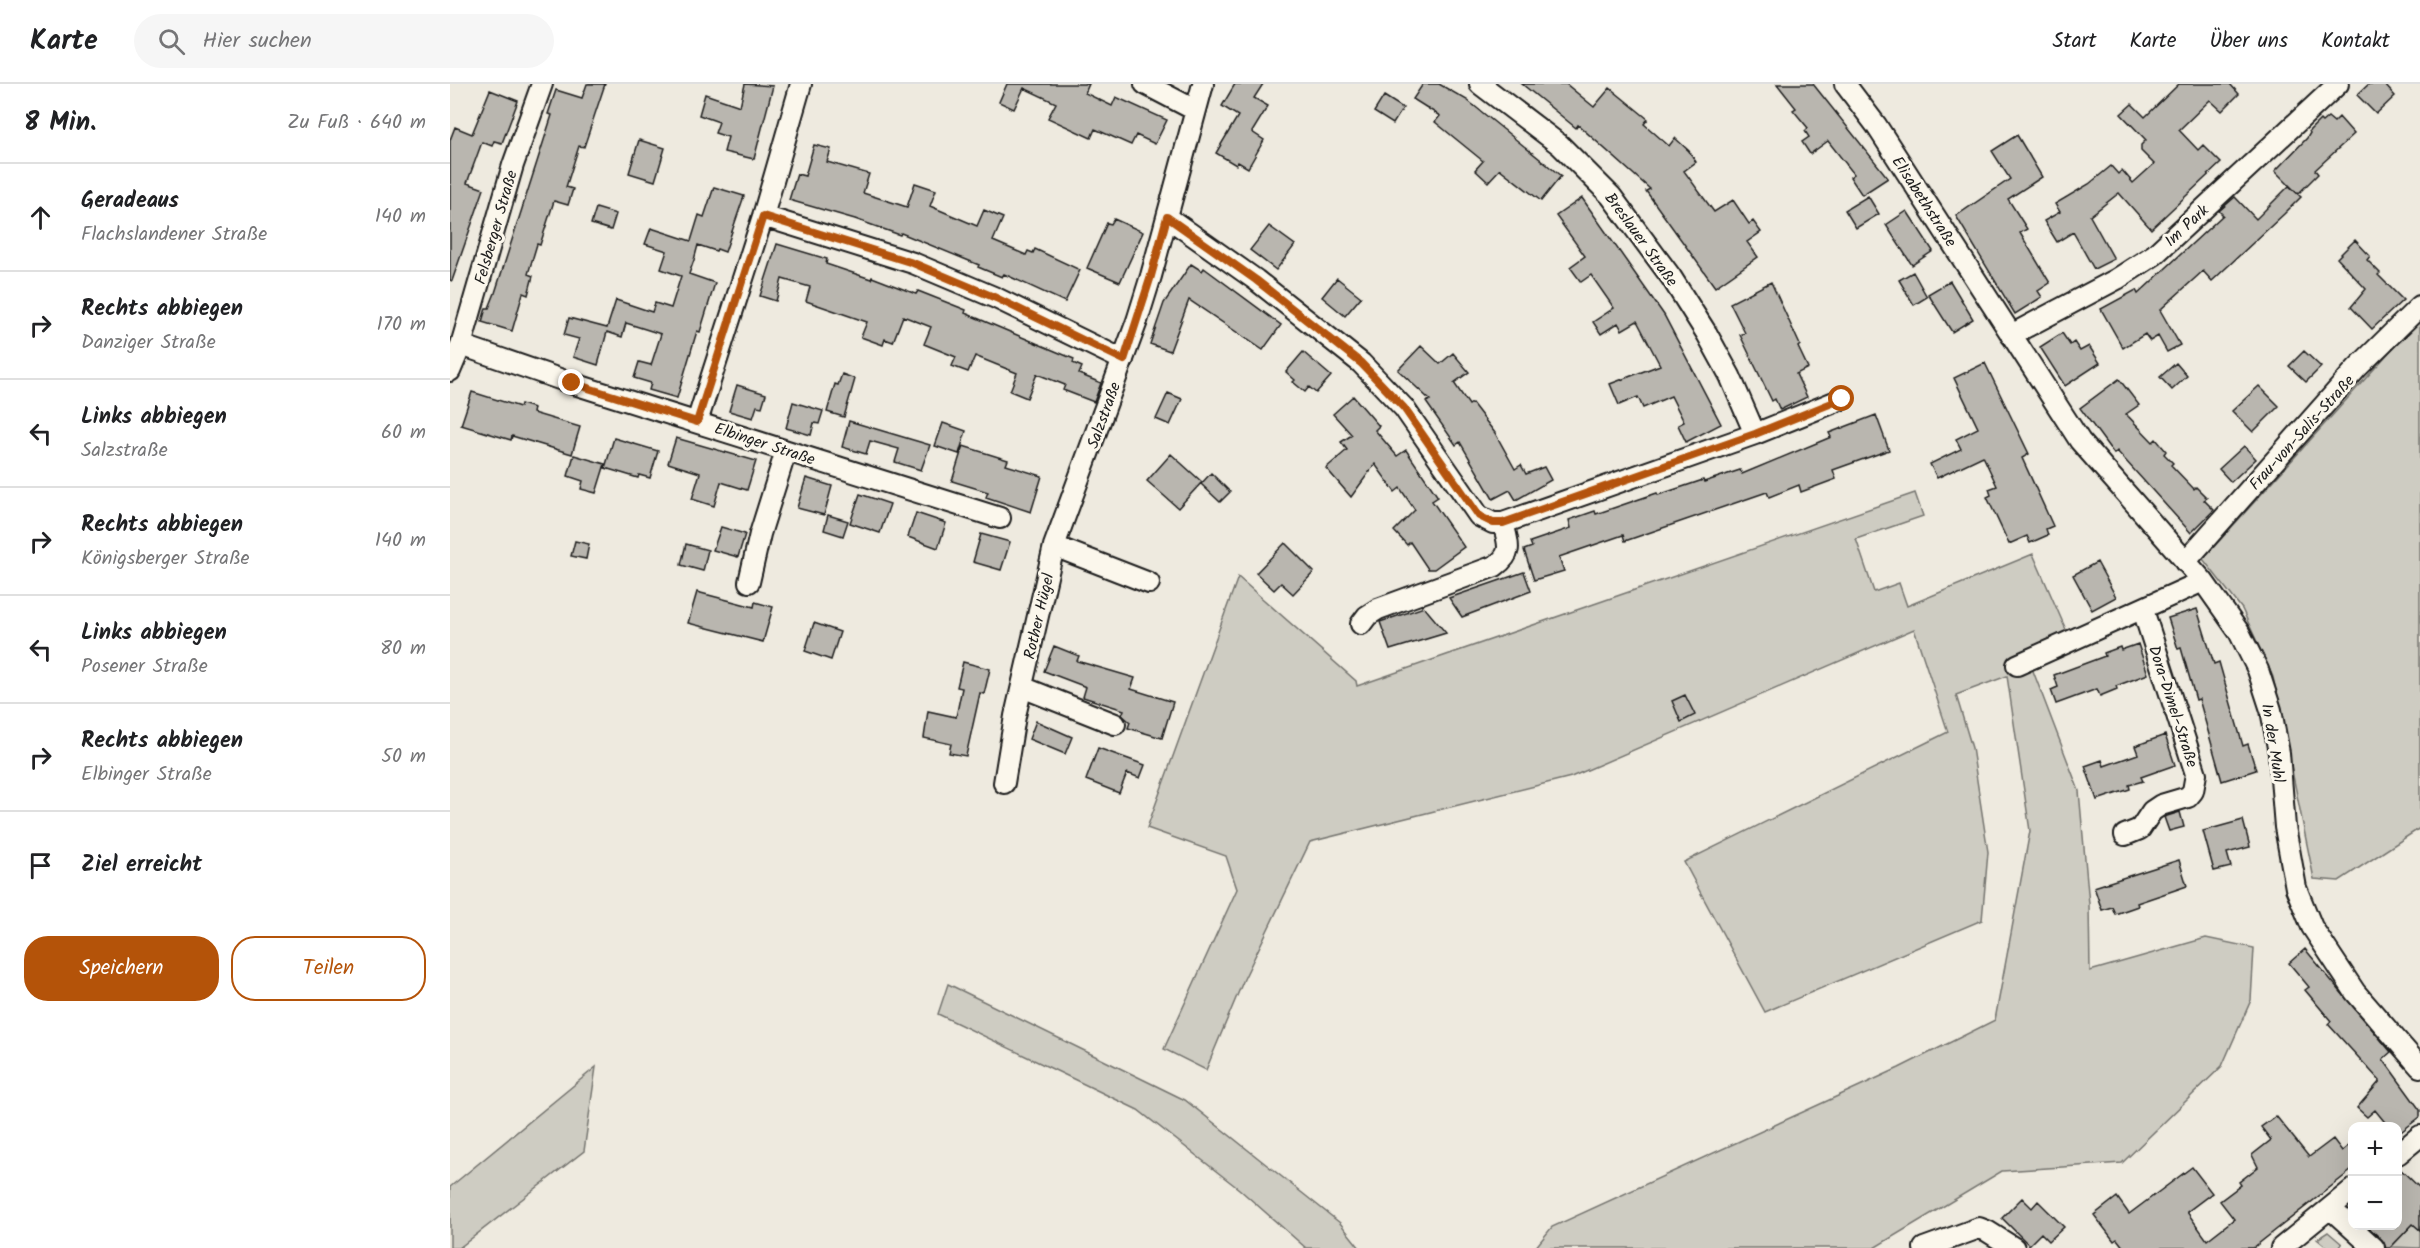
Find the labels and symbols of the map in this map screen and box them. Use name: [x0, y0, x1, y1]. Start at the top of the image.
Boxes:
street label: Elisabethstraße: [1885, 151, 1963, 252]
street label: Felsberger Straße: [468, 167, 525, 287]
street label: Breslauer Straße: [1598, 187, 1684, 292]
street label: Im Park: [2159, 199, 2215, 253]
route end: [558, 369, 584, 395]
street label: Frau-von-Salis-Straße: [2243, 370, 2361, 496]
street label: Salzstraße: [1081, 379, 1128, 452]
route start: [1828, 385, 1854, 411]
street label: Elbinger Straße: [711, 416, 818, 472]
street label: Rother Hügel: [1017, 571, 1061, 662]
street label: Dora-Dimel-Straße: [2141, 642, 2204, 771]
street label: In der Muhl: [2254, 702, 2291, 785]

